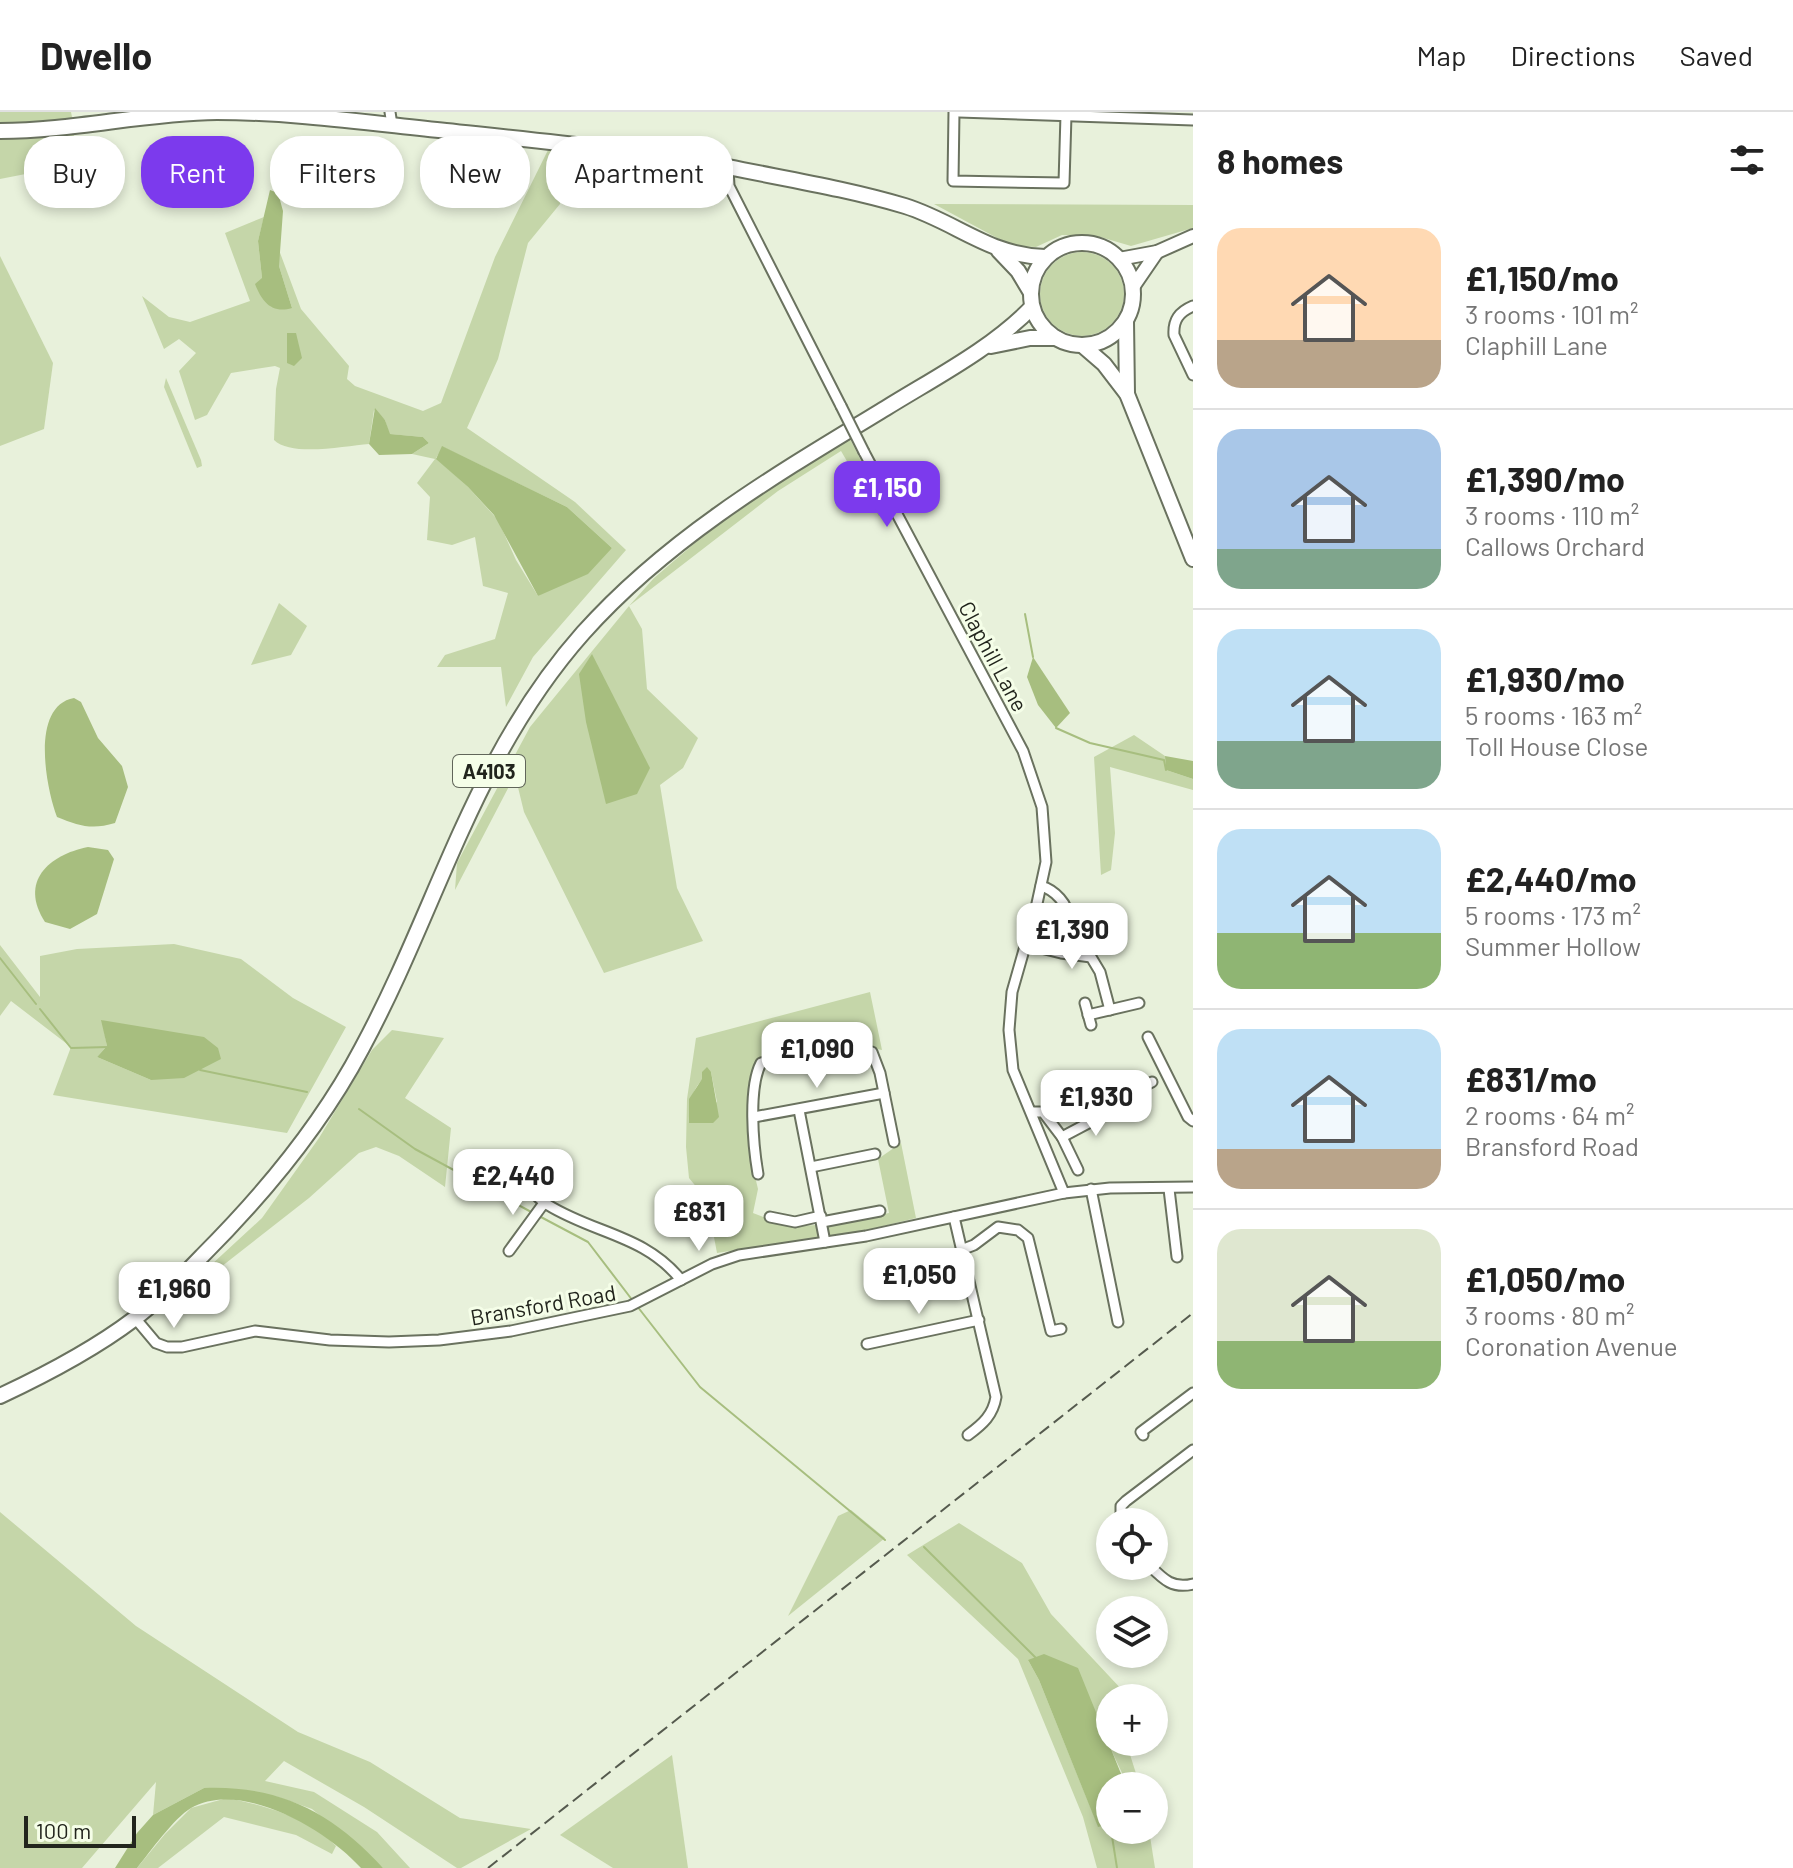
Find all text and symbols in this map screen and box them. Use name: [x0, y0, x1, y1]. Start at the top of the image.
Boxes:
text: Dwello: [40, 32, 152, 78]
text: Map: [1417, 38, 1466, 72]
text: Directions: [1510, 38, 1636, 72]
text: Saved: [1680, 38, 1753, 72]
chip: Buy: [24, 136, 125, 208]
chip: Rent: [141, 136, 254, 208]
chip: Filters: [270, 136, 404, 208]
chip: New: [420, 136, 530, 208]
chip: Apartment: [546, 136, 733, 208]
icon: filters: [1725, 138, 1769, 182]
text: 8 homes: [1217, 140, 1343, 181]
text: £1,150/mo: [1465, 257, 1619, 298]
icon: home: [1281, 260, 1377, 356]
text: 3 rooms · 101 m²: [1465, 298, 1638, 329]
text: Claphill Lane: [1465, 329, 1608, 360]
text: £1,390/mo: [1465, 458, 1625, 499]
pin: £1,150: [822, 461, 952, 529]
icon: home: [1281, 461, 1377, 557]
text: £1,150: [852, 471, 922, 502]
text: 3 rooms · 110 m²: [1465, 499, 1639, 530]
text: Callows Orchard: [1465, 530, 1645, 561]
street label: Claphill Lane: [954, 597, 1034, 715]
text: £1,930/mo: [1465, 658, 1625, 699]
icon: home: [1281, 661, 1377, 757]
text: 5 rooms · 163 m²: [1465, 699, 1642, 730]
text: Toll House Close: [1465, 730, 1648, 761]
road number: A4103: [453, 755, 525, 787]
text: £2,440/mo: [1465, 858, 1637, 899]
icon: home: [1281, 861, 1377, 957]
text: 5 rooms · 173 m²: [1465, 899, 1641, 930]
pin: £1,390: [1007, 903, 1137, 971]
text: £1,390: [1035, 913, 1109, 944]
text: Summer Hollow: [1465, 930, 1641, 961]
pin: £1,090: [752, 1022, 882, 1090]
text: £1,090: [780, 1032, 854, 1063]
text: £831/mo: [1465, 1058, 1597, 1099]
icon: home: [1281, 1061, 1377, 1157]
pin: £1,930: [1031, 1070, 1161, 1138]
text: £1,930: [1059, 1080, 1133, 1111]
text: 2 rooms · 64 m²: [1465, 1099, 1635, 1130]
text: Bransford Road: [1465, 1130, 1639, 1161]
pin: £2,440: [448, 1149, 578, 1217]
text: £2,440: [471, 1159, 555, 1190]
pin: £831: [652, 1185, 746, 1253]
text: £831: [672, 1195, 726, 1226]
pin: £1,050: [854, 1248, 984, 1316]
text: £1,050: [881, 1258, 957, 1289]
text: £1,050/mo: [1465, 1258, 1625, 1299]
icon: home: [1281, 1261, 1377, 1357]
pin: £1,960: [109, 1262, 239, 1330]
text: £1,960: [137, 1272, 211, 1303]
street label: Bransford Road: [468, 1278, 618, 1330]
text: 3 rooms · 80 m²: [1465, 1299, 1635, 1330]
text: Coronation Avenue: [1465, 1330, 1678, 1361]
map controls: [1096, 1508, 1168, 1844]
button: locate: [1096, 1508, 1168, 1580]
button: layers: [1096, 1596, 1168, 1668]
button: +: [1096, 1684, 1168, 1756]
button: −: [1096, 1772, 1168, 1844]
scale bar: [24, 1812, 136, 1848]
text: 100 m: [36, 1817, 91, 1843]

